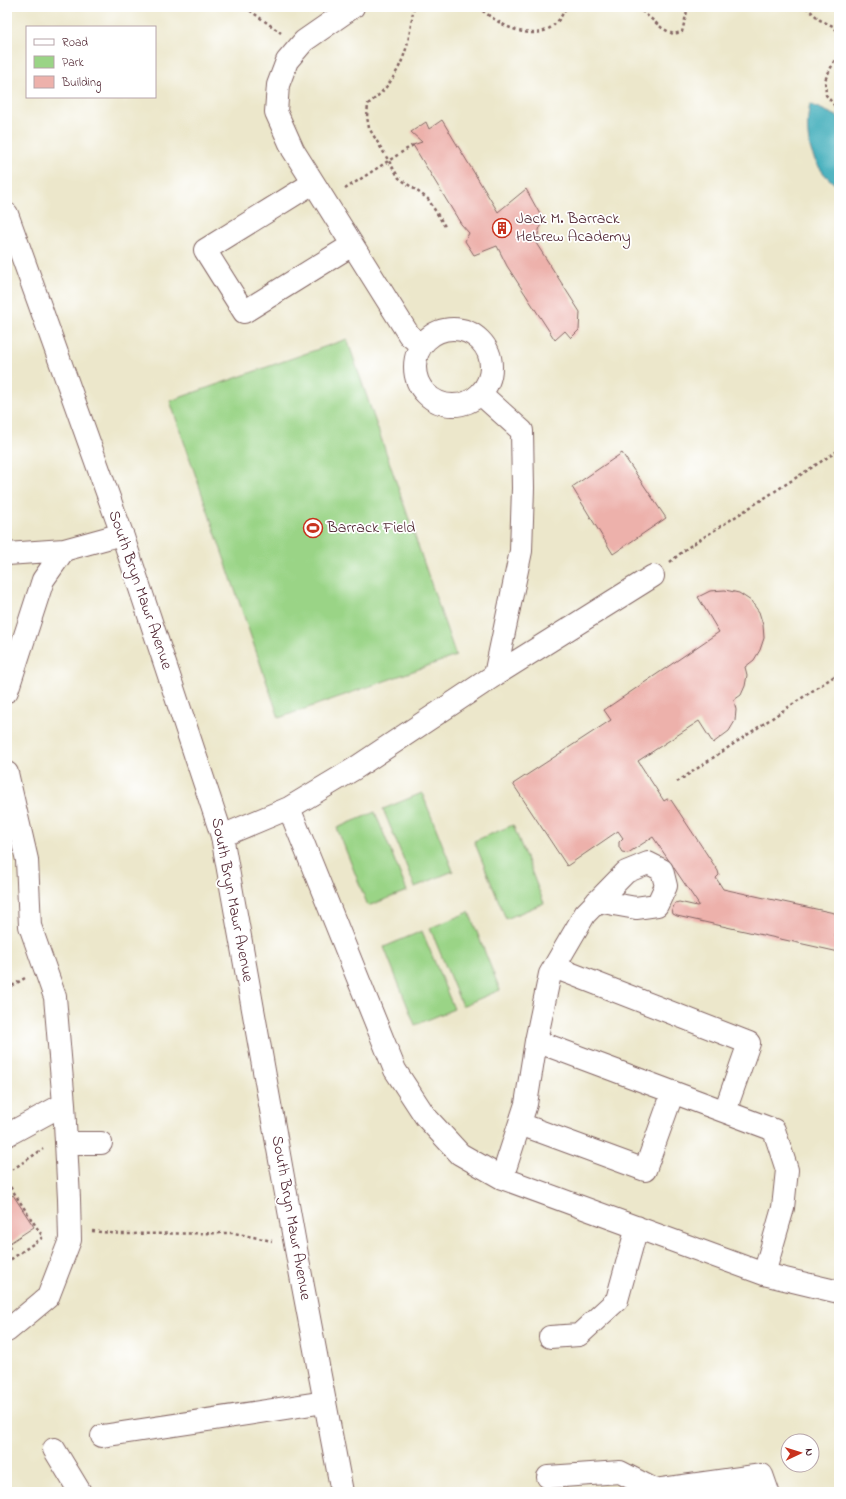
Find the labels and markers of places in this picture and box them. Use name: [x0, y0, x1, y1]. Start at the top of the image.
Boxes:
place label: Jack M. Barrack Hebrew Academy: [516, 207, 631, 249]
building icon: Jack M. Barrack Hebrew Academy: [491, 217, 513, 239]
place label: Barrack Field: [326, 516, 415, 540]
sports icon: Barrack Field: [302, 517, 324, 539]

